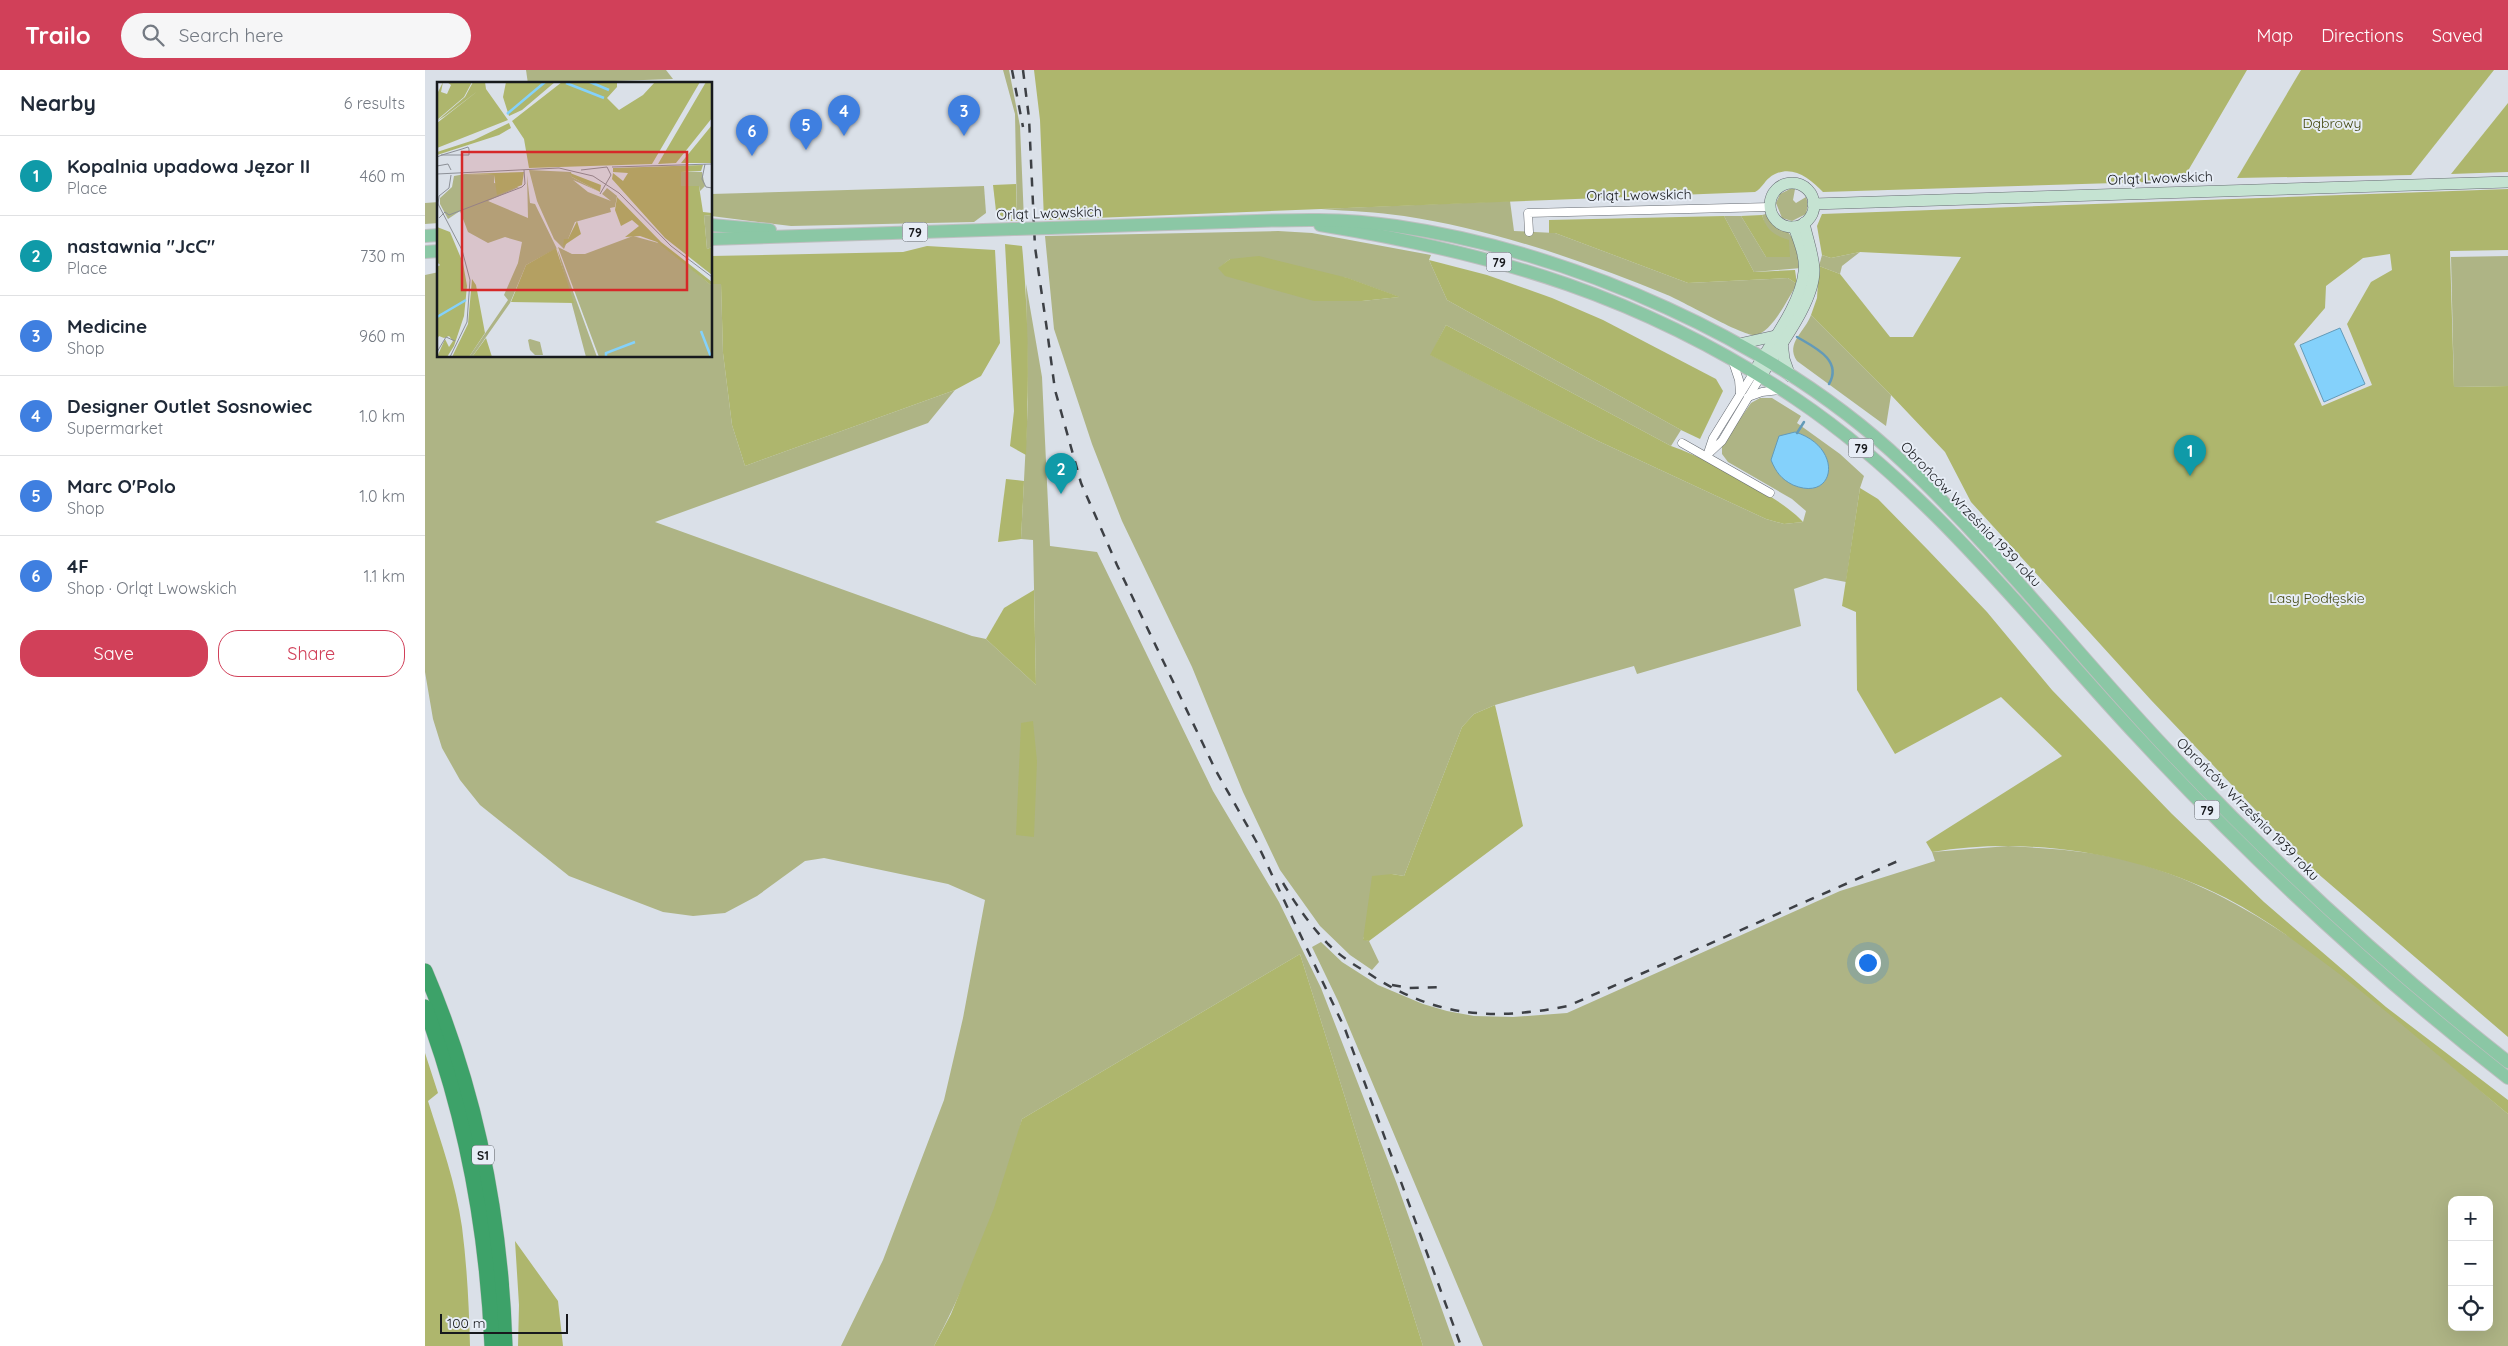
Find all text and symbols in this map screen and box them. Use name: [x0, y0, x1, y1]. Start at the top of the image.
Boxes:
search box: [121, 13, 471, 58]
text: Trailo: [25, 20, 91, 50]
icon: search: [139, 21, 167, 49]
text: Search here: [179, 23, 284, 47]
text: Map: [2256, 24, 2293, 47]
text: Directions: [2321, 24, 2404, 47]
text: Saved: [2432, 24, 2483, 47]
inset map: [437, 82, 713, 358]
text: Nearby: [20, 90, 96, 116]
text: 6 results: [344, 93, 405, 113]
pin: 4: [828, 95, 860, 136]
pin: 3: [948, 95, 980, 136]
pin: 5: [790, 109, 822, 150]
park label: Dąbrowy: [2302, 114, 2362, 132]
pin: 6: [736, 115, 768, 156]
text: Kopalnia upadowa Jęzor II: [67, 154, 310, 178]
text: 1: [33, 166, 39, 186]
text: 460 m: [359, 166, 405, 186]
street label: Orląt Lwowskich: [2107, 167, 2213, 189]
text: Place: [67, 178, 107, 198]
street label: Orląt Lwowskich: [1586, 185, 1692, 205]
street label: Orląt Lwowskich: [996, 202, 1102, 224]
road number: 79: [903, 222, 927, 242]
text: nastawnia "JcC": [67, 234, 215, 258]
text: 2: [31, 246, 41, 266]
text: 730 m: [360, 246, 405, 266]
road number: 79: [1487, 252, 1511, 272]
text: Place: [67, 258, 107, 278]
text: Medicine: [67, 314, 147, 338]
text: 3: [32, 326, 40, 346]
text: 960 m: [359, 326, 405, 346]
text: Shop: [67, 338, 104, 358]
text: Designer Outlet Sosnowiec: [67, 394, 312, 418]
text: 4: [31, 406, 41, 426]
text: 1.0 km: [359, 406, 405, 426]
text: Supermarket: [67, 418, 163, 438]
pin: 1: [2174, 435, 2206, 476]
road number: 79: [1849, 438, 1873, 458]
street label: Obrońców Września 1939 roku: [1897, 438, 2045, 590]
pin: 2: [1045, 453, 1077, 494]
text: Marc O'Polo: [67, 474, 176, 498]
text: 5: [31, 486, 41, 506]
text: 1.0 km: [359, 486, 405, 506]
text: Shop: [67, 498, 104, 518]
text: 4F: [67, 554, 89, 578]
text: 6: [32, 566, 40, 586]
text: 1.1 km: [363, 566, 405, 586]
text: Shop · Orląt Lwowskich: [67, 578, 237, 598]
park label: Lasy Podłęskie: [2269, 589, 2365, 607]
button: Save: [20, 630, 208, 677]
button: Share: [218, 630, 405, 677]
street label: Obrońców Września 1939 roku: [2173, 734, 2323, 884]
road number: 79: [2195, 800, 2219, 820]
your location: [1855, 950, 1881, 976]
road number: S1: [472, 1146, 494, 1164]
map controls: [2448, 1196, 2493, 1331]
button: +: [2448, 1196, 2493, 1241]
button: −: [2448, 1241, 2493, 1286]
button: locate: [2448, 1286, 2493, 1331]
scale bar: [440, 1311, 567, 1334]
text: 100 m: [447, 1314, 485, 1332]

